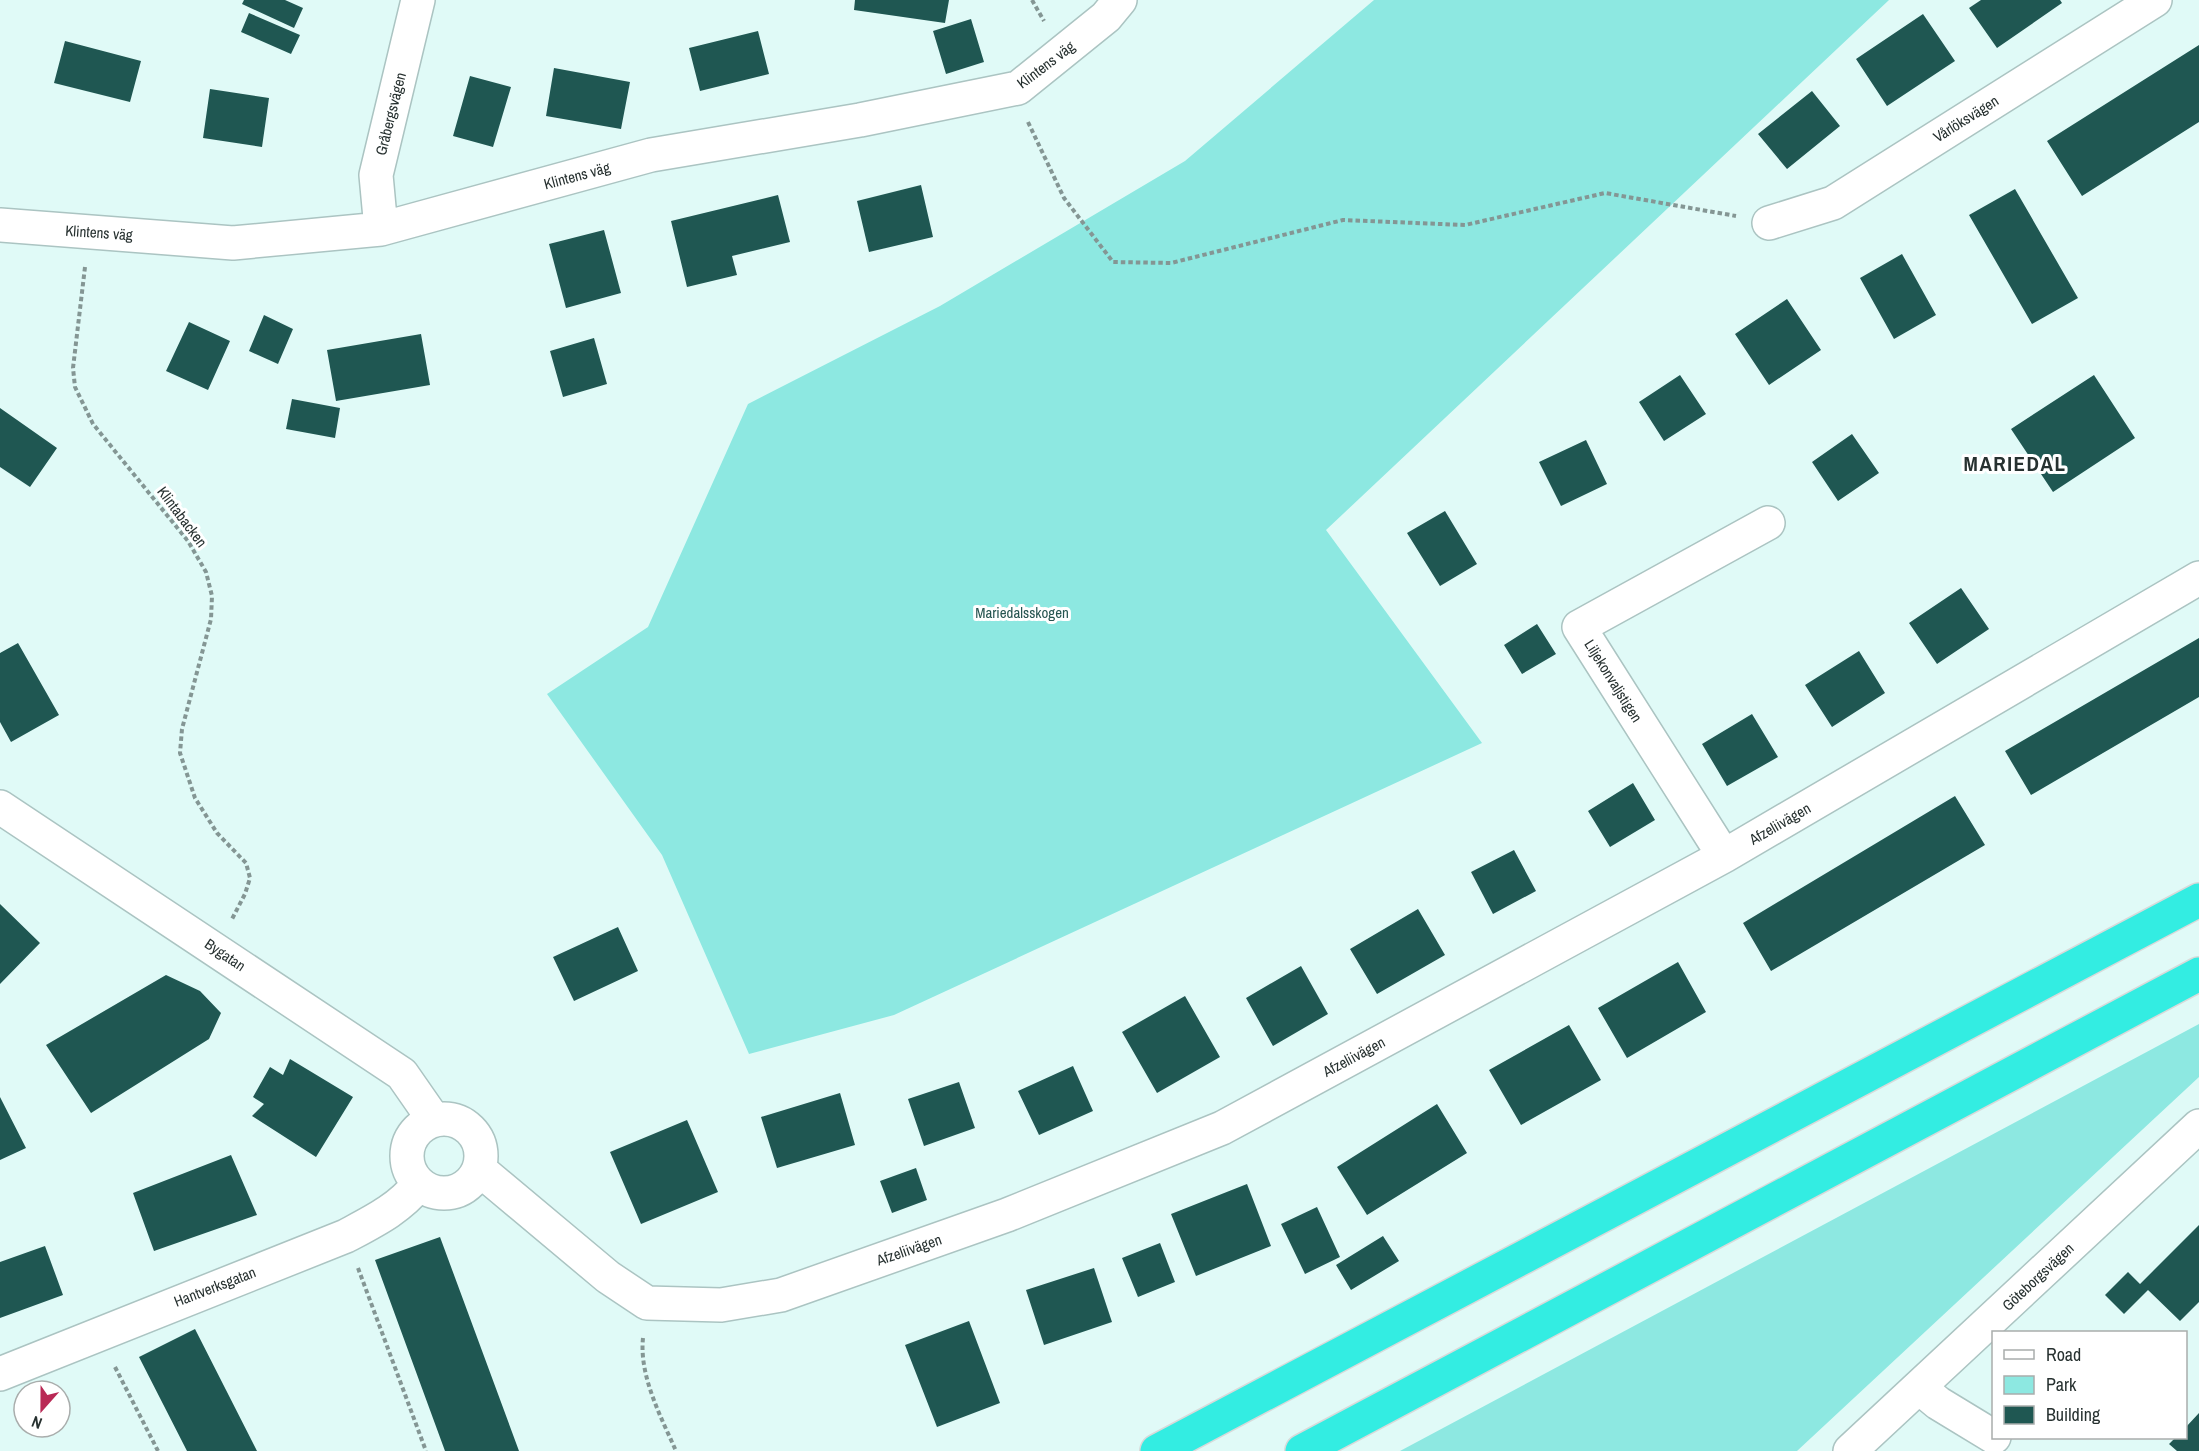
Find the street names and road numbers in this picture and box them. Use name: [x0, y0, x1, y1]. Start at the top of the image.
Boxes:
street label: Klintens väg: [1012, 36, 1079, 93]
street label: Gråbergsvägen: [370, 70, 411, 158]
street label: Vårlöksvägen: [1929, 90, 2003, 147]
street label: Klintens väg: [541, 157, 612, 194]
street label: Klintens väg: [65, 220, 134, 245]
street label: Klintabacken: [153, 482, 212, 551]
street label: Liljekonvaljstigen: [1580, 635, 1647, 726]
street label: Afzeliivägen: [1744, 798, 1814, 850]
street label: Bygatan: [201, 933, 250, 976]
street label: Afzeliivägen: [1318, 1031, 1389, 1082]
street label: Afzeliivägen: [872, 1229, 944, 1271]
street label: Göteborgsvägen: [1997, 1238, 2078, 1315]
street label: Hantverksgatan: [171, 1261, 259, 1312]

